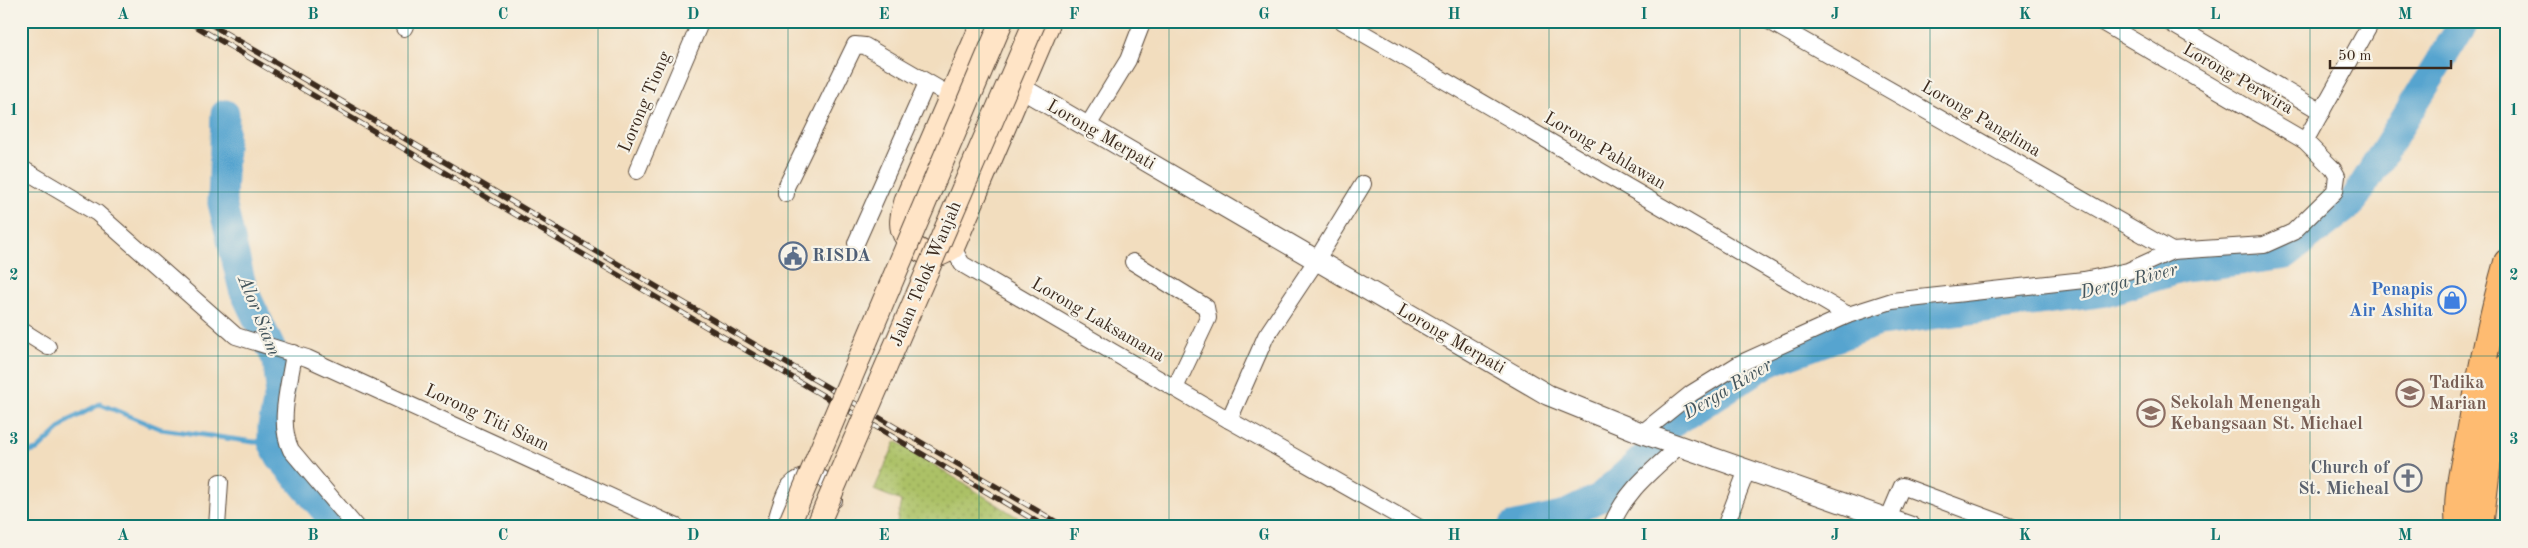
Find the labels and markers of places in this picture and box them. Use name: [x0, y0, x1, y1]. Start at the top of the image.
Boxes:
public building icon: RISDA: [778, 241, 808, 271]
place label: RISDA: [812, 247, 871, 265]
place label: Penapis Air Ashita: [2349, 281, 2433, 320]
shop icon: Penapis Air Ashita: [2437, 285, 2467, 315]
place label: Tadika Marian: [2429, 374, 2486, 413]
school or university icon: Tadika Marian: [2395, 378, 2425, 408]
place label: Sekolah Menengah Kebangsaan St. Michael: [2170, 394, 2363, 433]
school or university icon: Sekolah Menengah Kebangsaan St. Michael: [2136, 398, 2166, 428]
place label: Church of St. Micheal: [2298, 459, 2391, 498]
church icon: Church of St. Micheal: [2393, 463, 2423, 493]

